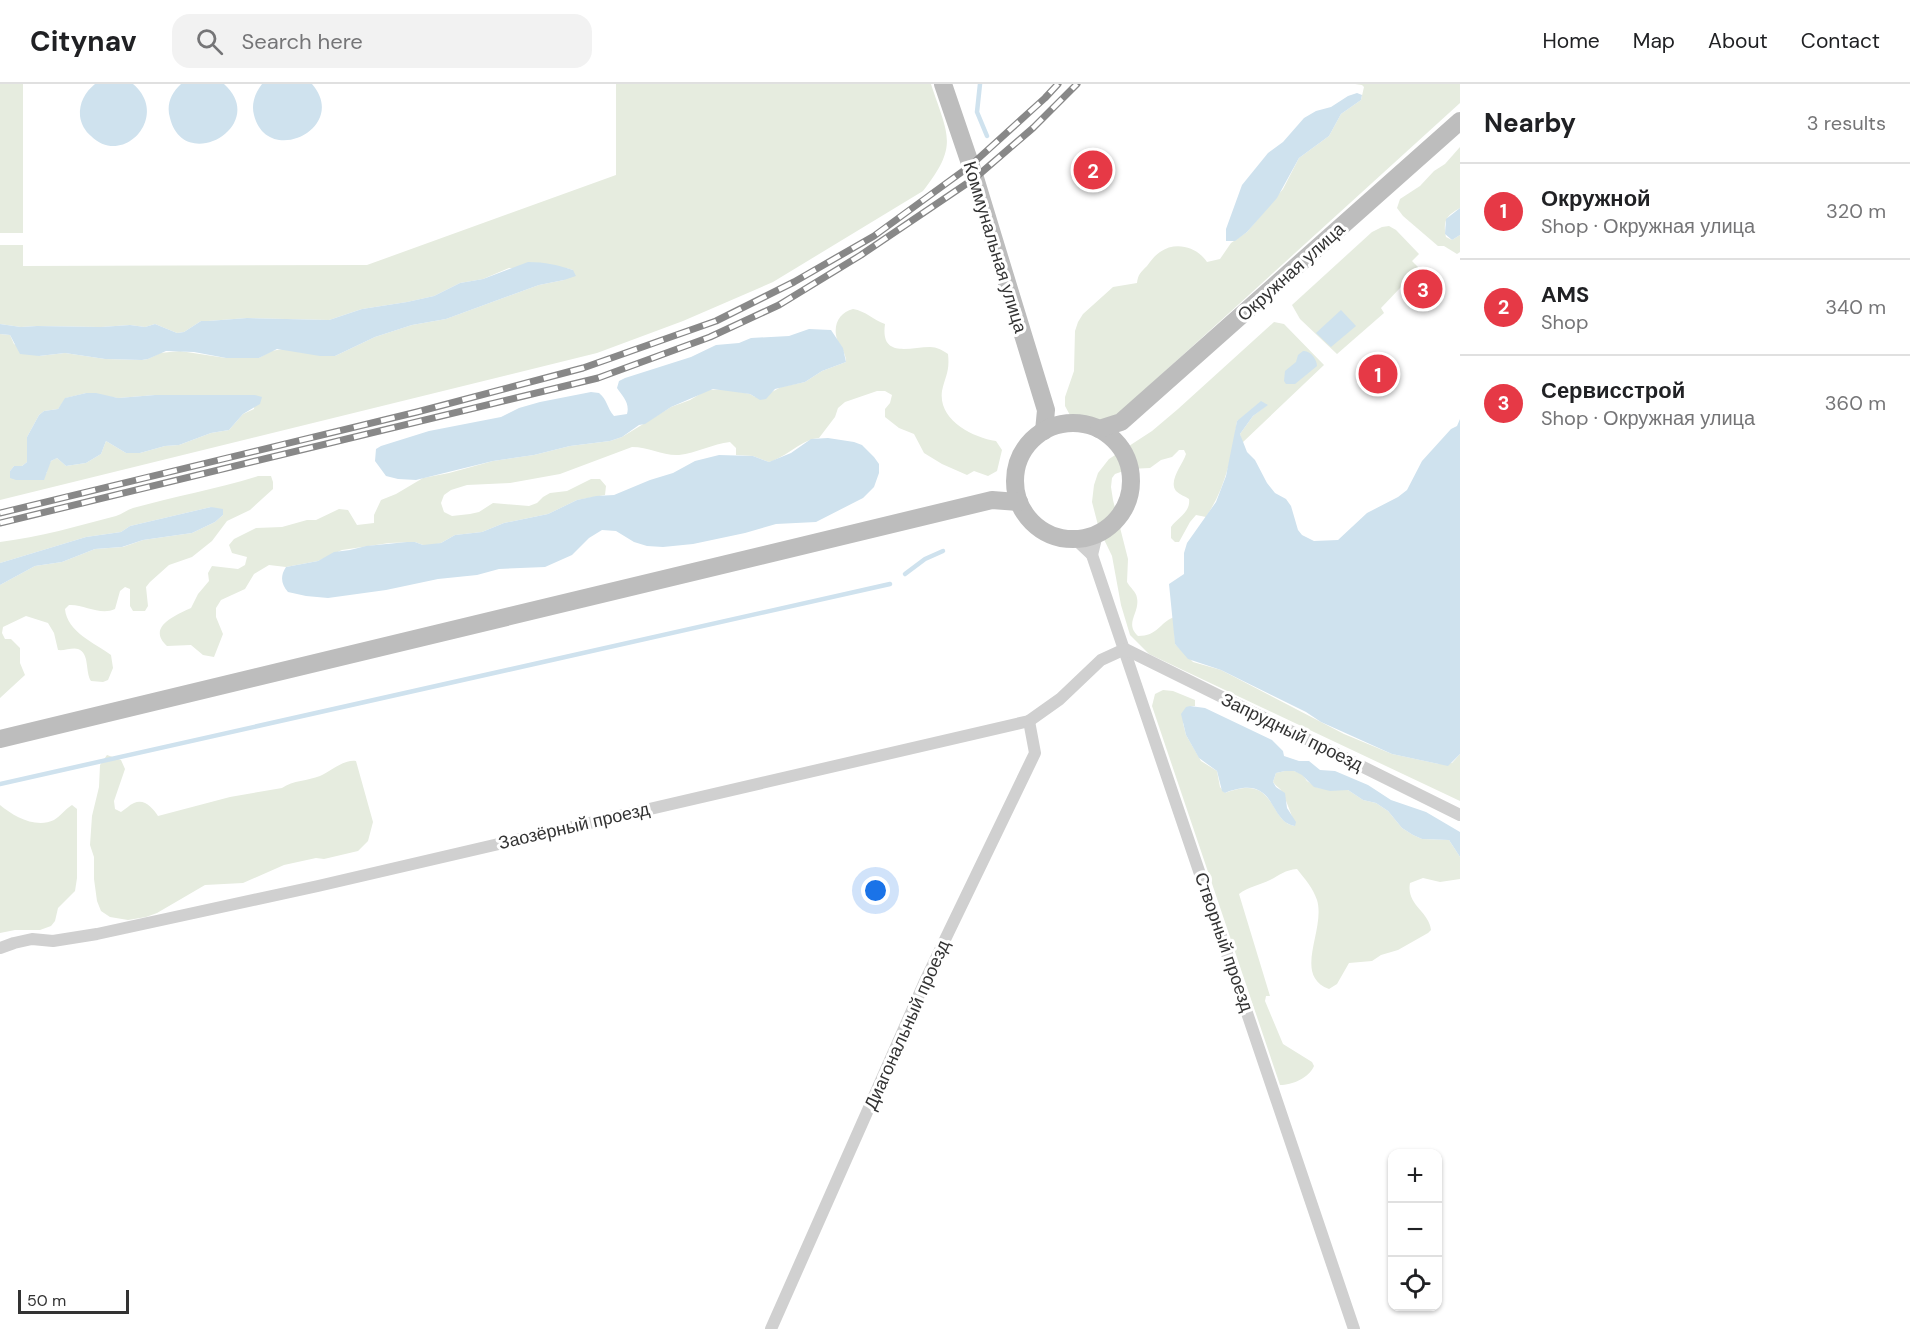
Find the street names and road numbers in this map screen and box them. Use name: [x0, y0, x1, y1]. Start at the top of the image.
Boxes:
street label: Коммунальная улица: [957, 158, 1033, 337]
street label: Окружная улица: [1232, 217, 1351, 327]
street label: Запрудный проезд: [1217, 687, 1367, 777]
street label: Заозёрный проезд: [496, 797, 652, 855]
street label: Створный проезд: [1189, 869, 1259, 1015]
street label: Диагональный проезд: [859, 936, 956, 1114]

